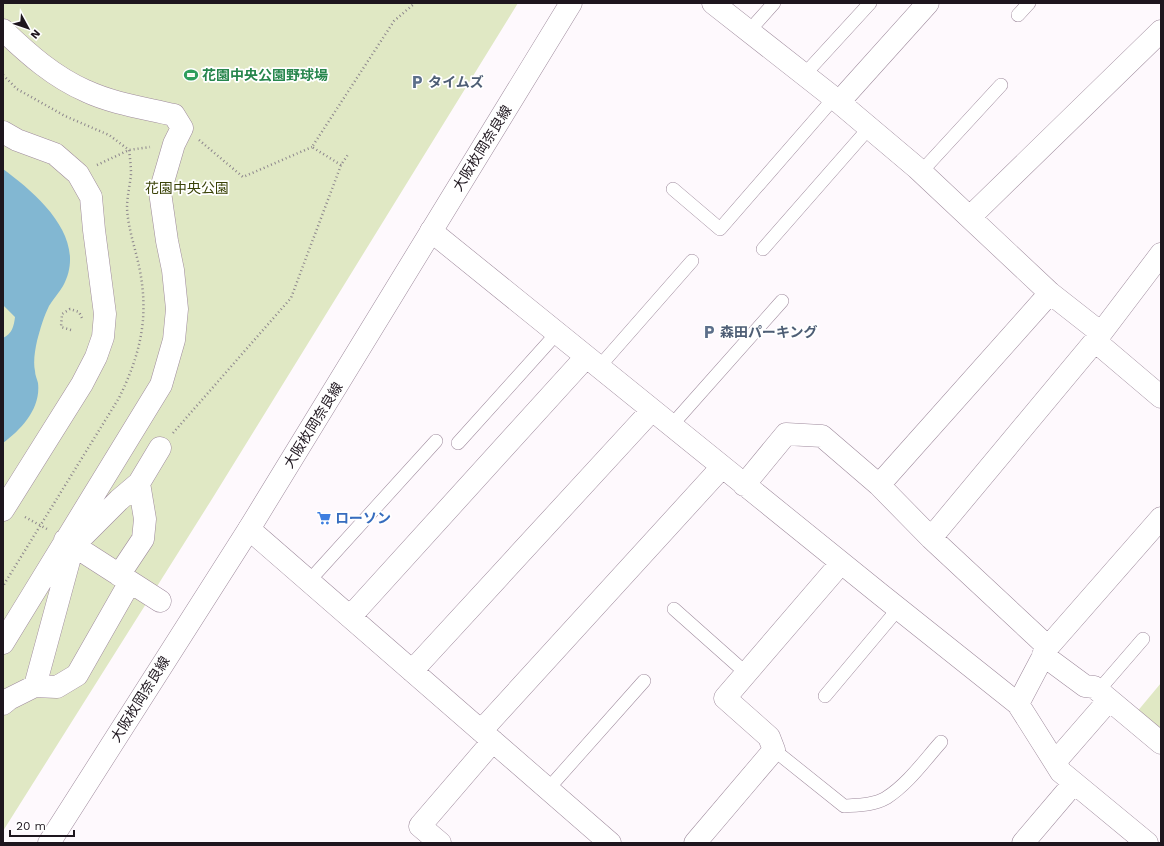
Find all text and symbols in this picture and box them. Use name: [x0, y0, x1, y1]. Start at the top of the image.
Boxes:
north arrow: [8, 8, 48, 48]
text: N: [28, 27, 43, 41]
sports icon: 花園中央公園野球場: [183, 67, 199, 83]
place label: 花園中央公園野球場: [202, 67, 328, 83]
parking icon: タイムズ: [409, 74, 425, 90]
place label: タイムズ: [428, 74, 484, 90]
street label: 大阪枚岡奈良線: [449, 102, 515, 194]
park label: 花園中央公園: [145, 180, 229, 196]
parking icon: 森田パーキング: [701, 324, 717, 340]
place label: 森田パーキング: [720, 324, 818, 340]
street label: 大阪枚岡奈良線: [280, 379, 346, 471]
supermarket icon: ローソン: [316, 510, 332, 526]
place label: ローソン: [335, 510, 391, 526]
street label: 大阪枚岡奈良線: [107, 653, 173, 745]
scale bar: [10, 812, 74, 838]
text: 20 m: [16, 819, 46, 833]

